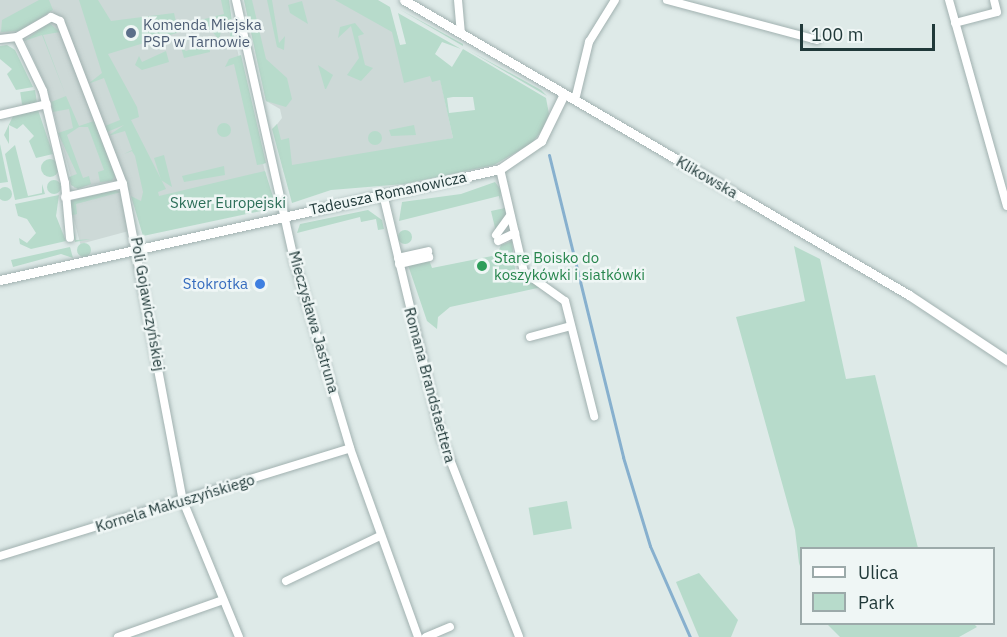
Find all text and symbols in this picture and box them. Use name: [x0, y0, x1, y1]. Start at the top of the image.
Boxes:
scale bar: [803, 12, 938, 50]
place label: Komenda Miejska PSP w Tarnowie: [143, 15, 262, 50]
text: 100 m: [811, 23, 863, 46]
marker: Komenda Miejska PSP w Tarnowie: [124, 26, 138, 40]
street label: Klikowska: [673, 152, 741, 202]
street label: Tadeusza Romanowicza: [308, 168, 468, 218]
park label: Skwer Europejski: [170, 194, 286, 212]
street label: Poli Gojawiczyńskiej: [127, 236, 169, 372]
place label: Stare Boisko do koszykówki i siatkówki: [494, 248, 645, 283]
street label: Mieczysława Jastruna: [285, 249, 343, 395]
marker: Stare Boisko do koszykówki i siatkówki: [475, 259, 489, 273]
place label: Stokrotka: [183, 275, 248, 293]
marker: Stokrotka: [253, 277, 267, 291]
street label: Romana Brandstaettera: [401, 305, 459, 465]
street label: Kornela Makuszyńskiego: [93, 470, 257, 536]
legend: [800, 547, 995, 625]
text: Ulica: [858, 561, 898, 584]
text: Park: [858, 591, 894, 614]

